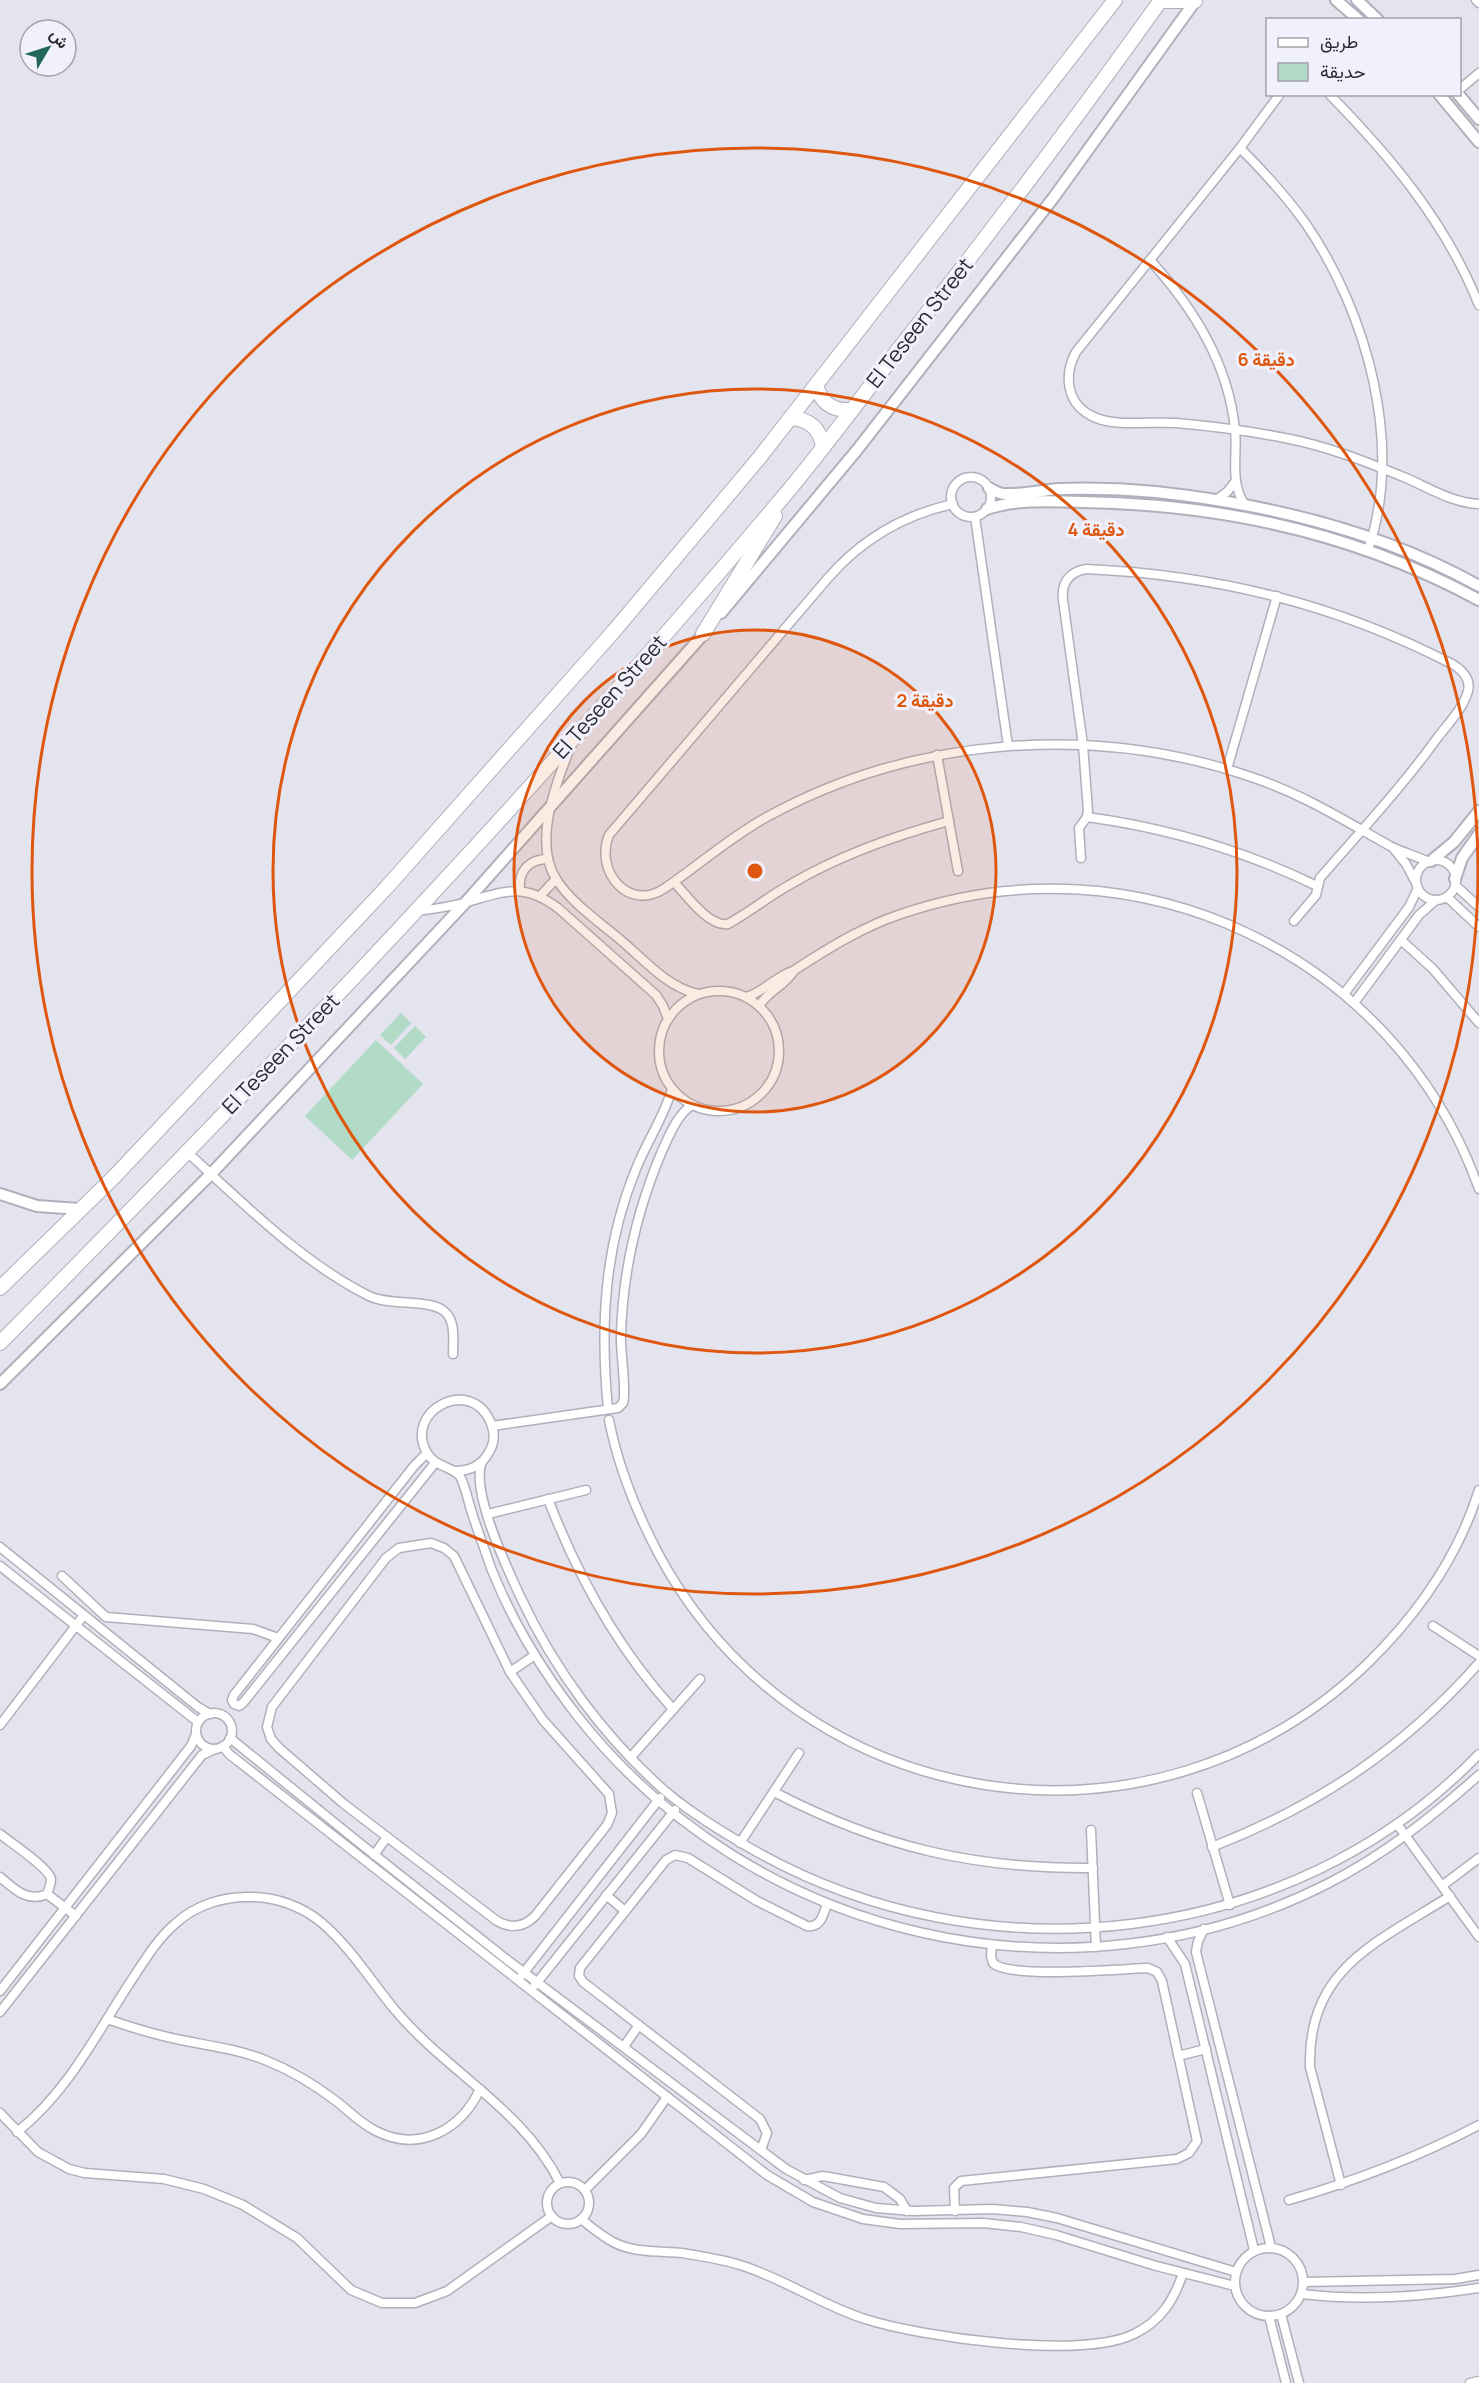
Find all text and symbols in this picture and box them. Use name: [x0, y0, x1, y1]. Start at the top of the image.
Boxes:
north arrow: [18, 18, 78, 78]
legend: [1266, 18, 1461, 96]
text: ش: [45, 24, 74, 53]
text: طريق: [1320, 29, 1358, 53]
text: حديقة: [1320, 59, 1366, 83]
street label: El Teseen Street: [860, 252, 979, 393]
text: 6 دقيقة: [1237, 347, 1295, 371]
text: 4 دقيقة: [1067, 517, 1125, 541]
street label: El Teseen Street: [546, 628, 672, 764]
text: 2 دقيقة: [897, 688, 953, 712]
centre of rings: [745, 861, 765, 881]
street label: El Teseen Street: [215, 987, 345, 1120]

